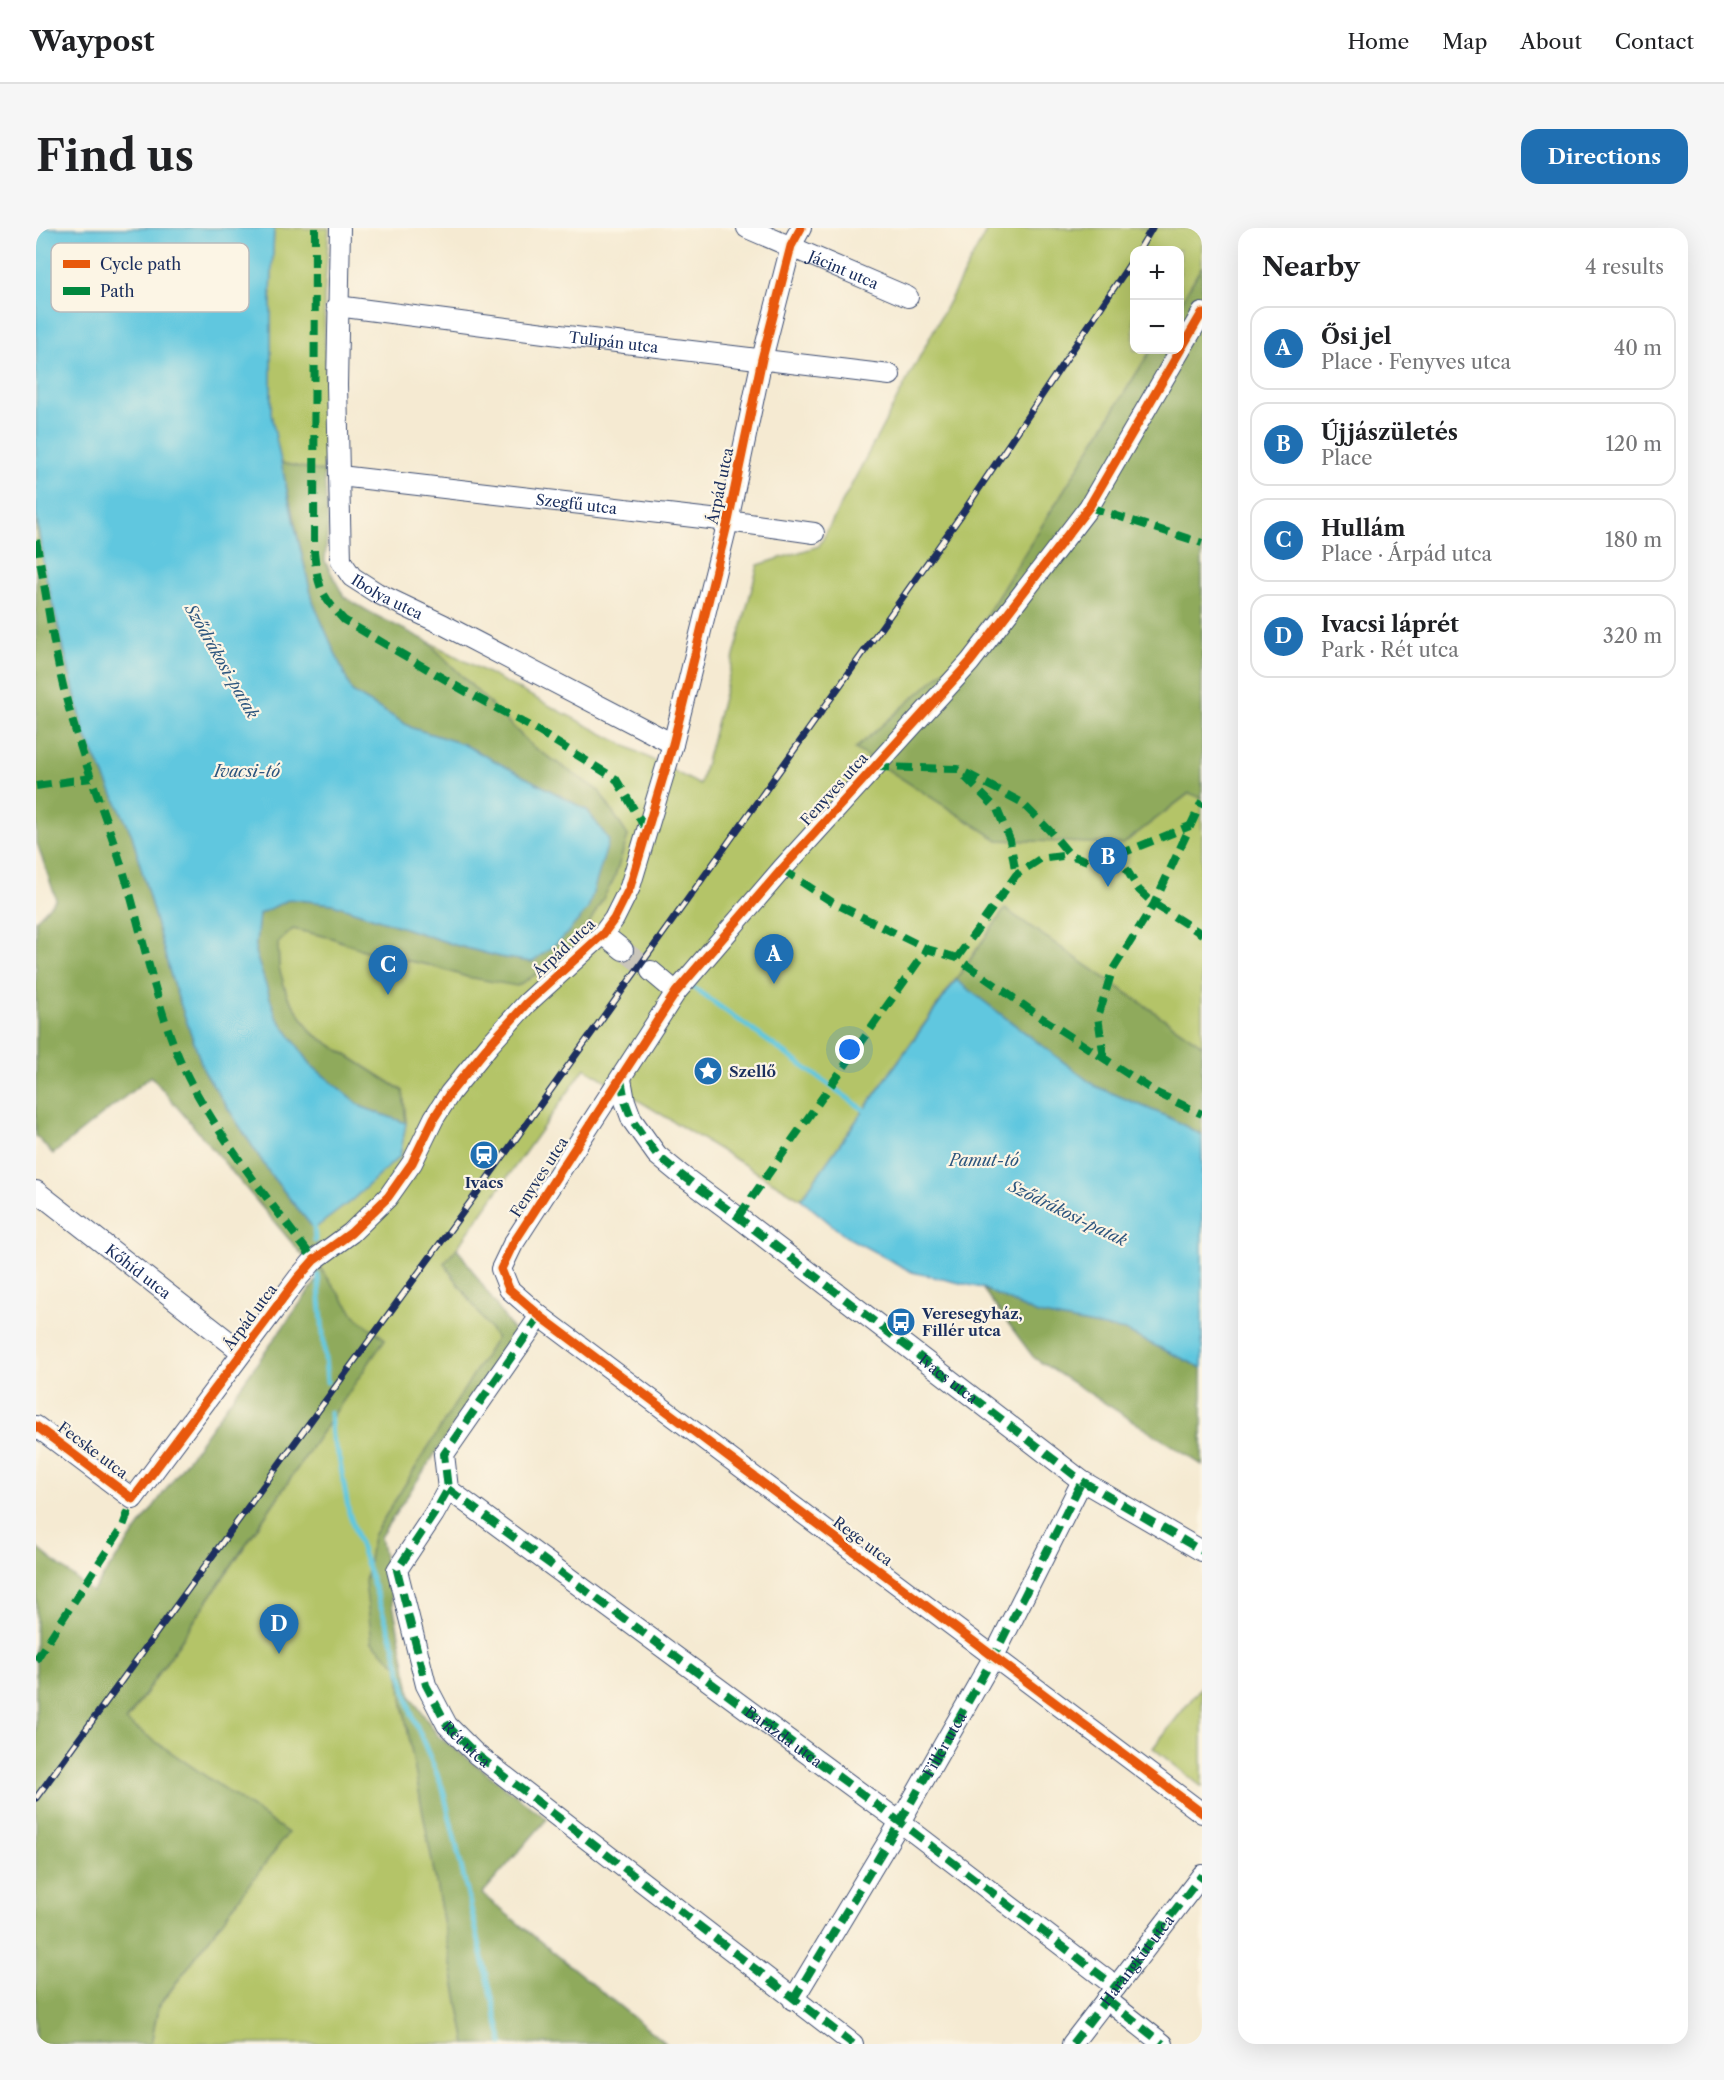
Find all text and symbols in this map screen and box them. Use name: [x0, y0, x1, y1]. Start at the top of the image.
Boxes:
text: Waypost: [30, 24, 154, 58]
text: Home: [1348, 29, 1409, 54]
text: Map: [1442, 29, 1487, 54]
text: About: [1520, 29, 1582, 54]
text: Contact: [1615, 29, 1694, 54]
button: Directions: [1521, 129, 1688, 184]
text: Find us: [36, 130, 194, 182]
legend: [51, 243, 249, 312]
street label: Jácint utca: [804, 245, 882, 293]
map controls: [1130, 246, 1184, 354]
button: +: [1130, 246, 1184, 300]
text: Nearby: [1262, 251, 1360, 283]
text: Cycle path: [100, 254, 181, 274]
text: 4 results: [1585, 255, 1664, 279]
text: Path: [100, 281, 134, 301]
button: −: [1130, 300, 1184, 354]
text: Ősi jel: [1321, 323, 1392, 350]
street label: Tulipán utca: [568, 327, 660, 356]
text: A: [1276, 336, 1291, 360]
text: 40 m: [1614, 336, 1662, 360]
text: Place · Fenyves utca: [1321, 350, 1511, 374]
text: Újjászületés: [1321, 419, 1458, 446]
text: B: [1276, 432, 1291, 456]
text: 120 m: [1605, 432, 1662, 456]
street label: Árpád utca: [702, 446, 737, 527]
text: Place: [1321, 446, 1372, 470]
street label: Szegfű utca: [535, 489, 618, 518]
text: Hullám: [1321, 515, 1405, 542]
text: C: [1275, 528, 1292, 552]
text: 180 m: [1605, 528, 1662, 552]
text: Place · Árpád utca: [1321, 542, 1492, 566]
street label: Ibolya utca: [348, 570, 426, 623]
water label: Sződrákosi-patak: [181, 599, 263, 722]
text: Ivacsi láprét: [1321, 611, 1459, 638]
text: D: [1275, 624, 1292, 648]
text: 320 m: [1603, 624, 1662, 648]
text: Park · Rét utca: [1321, 638, 1459, 662]
street label: Fenyves utca: [796, 748, 872, 829]
water label: Ivacsi-tó: [212, 761, 280, 781]
pin: B: [1088, 838, 1128, 887]
street label: Árpád utca: [528, 914, 599, 982]
pin: A: [754, 934, 794, 984]
pin: C: [368, 946, 408, 995]
your location: [835, 1035, 864, 1064]
place icon: Szellő: [692, 1055, 724, 1087]
place label: Szellő: [729, 1062, 776, 1081]
street label: Fenyves utca: [506, 1133, 572, 1221]
station icon: Ivacs: [468, 1139, 500, 1171]
water label: Pamut-tó: [947, 1150, 1019, 1170]
place label: Ivacs: [465, 1173, 503, 1192]
water label: Sződrákosi-patak: [1005, 1175, 1131, 1251]
street label: Kőhíd utca: [102, 1240, 175, 1303]
street label: Árpád utca: [218, 1280, 281, 1355]
place label: Veresegyház, Fillér utca: [921, 1304, 1023, 1340]
bus stop icon: Veresegyház, Fillér utca: [885, 1306, 917, 1338]
street label: Ivacs utca: [915, 1350, 982, 1407]
street label: Fecske utca: [54, 1418, 132, 1483]
street label: Rege utca: [829, 1512, 897, 1570]
pin: D: [260, 1604, 298, 1654]
street label: Barázda utca: [741, 1702, 826, 1771]
street label: Fillér utca: [918, 1708, 970, 1780]
street label: Rét utca: [439, 1717, 494, 1771]
street label: Harangkút utca: [1096, 1911, 1178, 2009]

